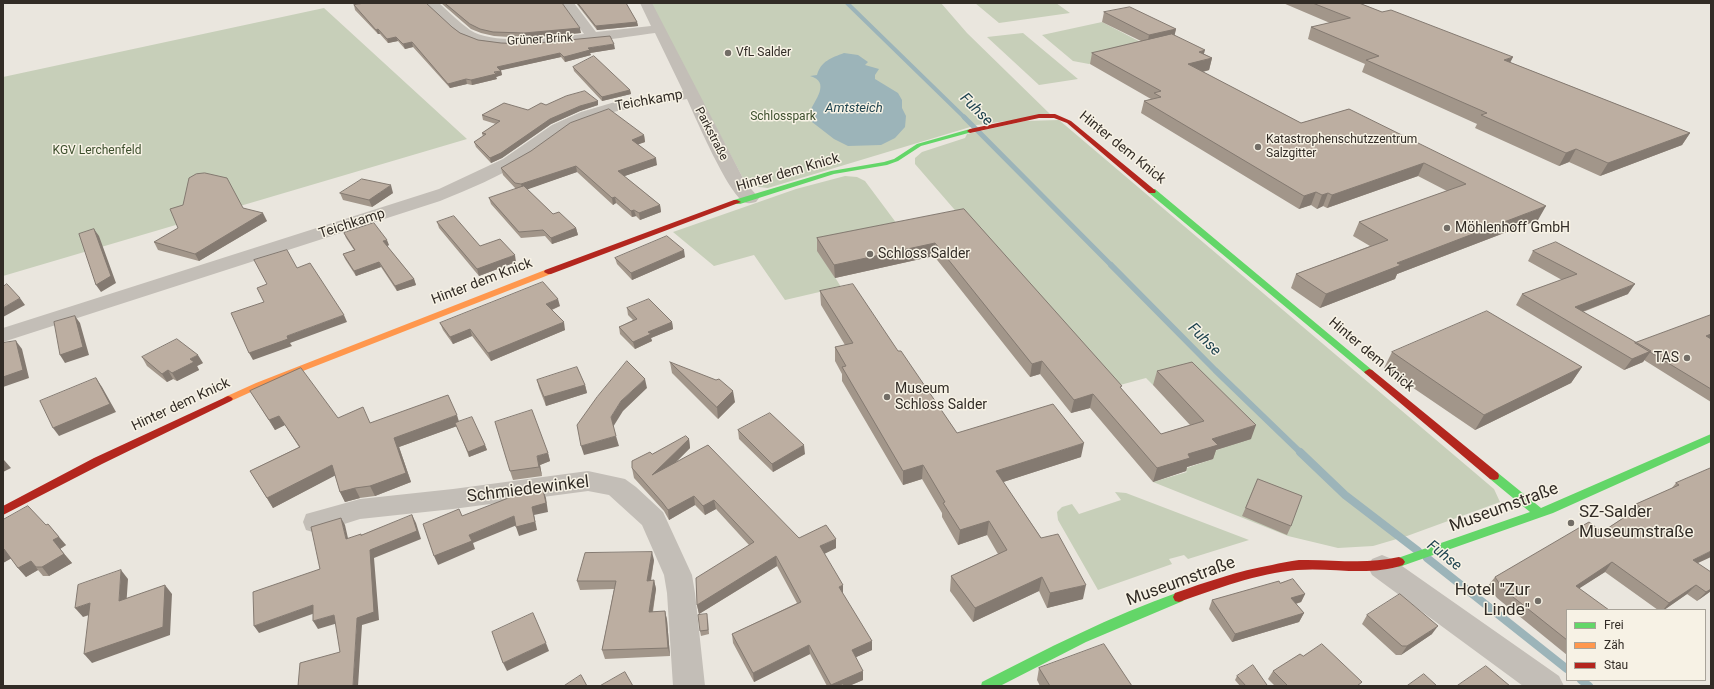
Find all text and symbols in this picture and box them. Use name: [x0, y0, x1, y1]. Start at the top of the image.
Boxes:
street label: Grüner Brink: [507, 31, 573, 49]
place label: VfL Salder: [736, 46, 791, 60]
marker: VfL Salder: [723, 48, 733, 58]
street label: Teichkamp: [614, 87, 684, 115]
water label: Fuhse: [956, 90, 996, 130]
water label: Amtsteich: [825, 101, 883, 117]
street label: Parkstraße: [691, 105, 731, 163]
street label: Hinter dem Knick: [1075, 108, 1169, 188]
park label: Schlosspark: [750, 110, 816, 124]
place label: Katastrophenschutzzentrum Salzgitter: [1266, 133, 1417, 161]
marker: Katastrophenschutzzentrum Salzgitter: [1253, 142, 1263, 152]
park label: KGV Lerchenfeld: [53, 144, 141, 158]
street label: Hinter dem Knick: [734, 150, 842, 196]
street label: Teichkamp: [317, 205, 387, 243]
place label: Möhlenhoff GmbH: [1455, 220, 1570, 236]
marker: Möhlenhoff GmbH: [1442, 223, 1452, 233]
place label: Schloss Salder: [878, 246, 970, 262]
marker: Schloss Salder: [865, 249, 875, 259]
street label: Hinter dem Knick: [429, 255, 535, 309]
street label: Hinter dem Knick: [1325, 314, 1417, 396]
water label: Fuhse: [1184, 320, 1224, 360]
place label: TAS: [1654, 350, 1679, 366]
marker: TAS: [1682, 353, 1692, 363]
street label: Hinter dem Knick: [129, 375, 233, 435]
place label: Museum Schloss Salder: [895, 381, 987, 414]
marker: Museum Schloss Salder: [882, 392, 892, 402]
street label: Schmiedewinkel: [466, 472, 590, 508]
street label: Museumstraße: [1447, 479, 1561, 537]
place label: SZ-Salder Museumstraße: [1579, 503, 1693, 543]
marker: SZ-Salder Museumstraße: [1566, 518, 1576, 528]
water label: Fuhse: [1423, 537, 1465, 575]
street label: Museumstraße: [1124, 553, 1238, 611]
place label: Hotel "Zur Linde": [1455, 581, 1530, 621]
marker: Hotel "Zur Linde": [1533, 596, 1543, 606]
legend: [1566, 609, 1706, 681]
text: Frei: [1604, 618, 1624, 632]
text: Zäh: [1604, 638, 1624, 652]
text: Stau: [1604, 658, 1628, 672]

